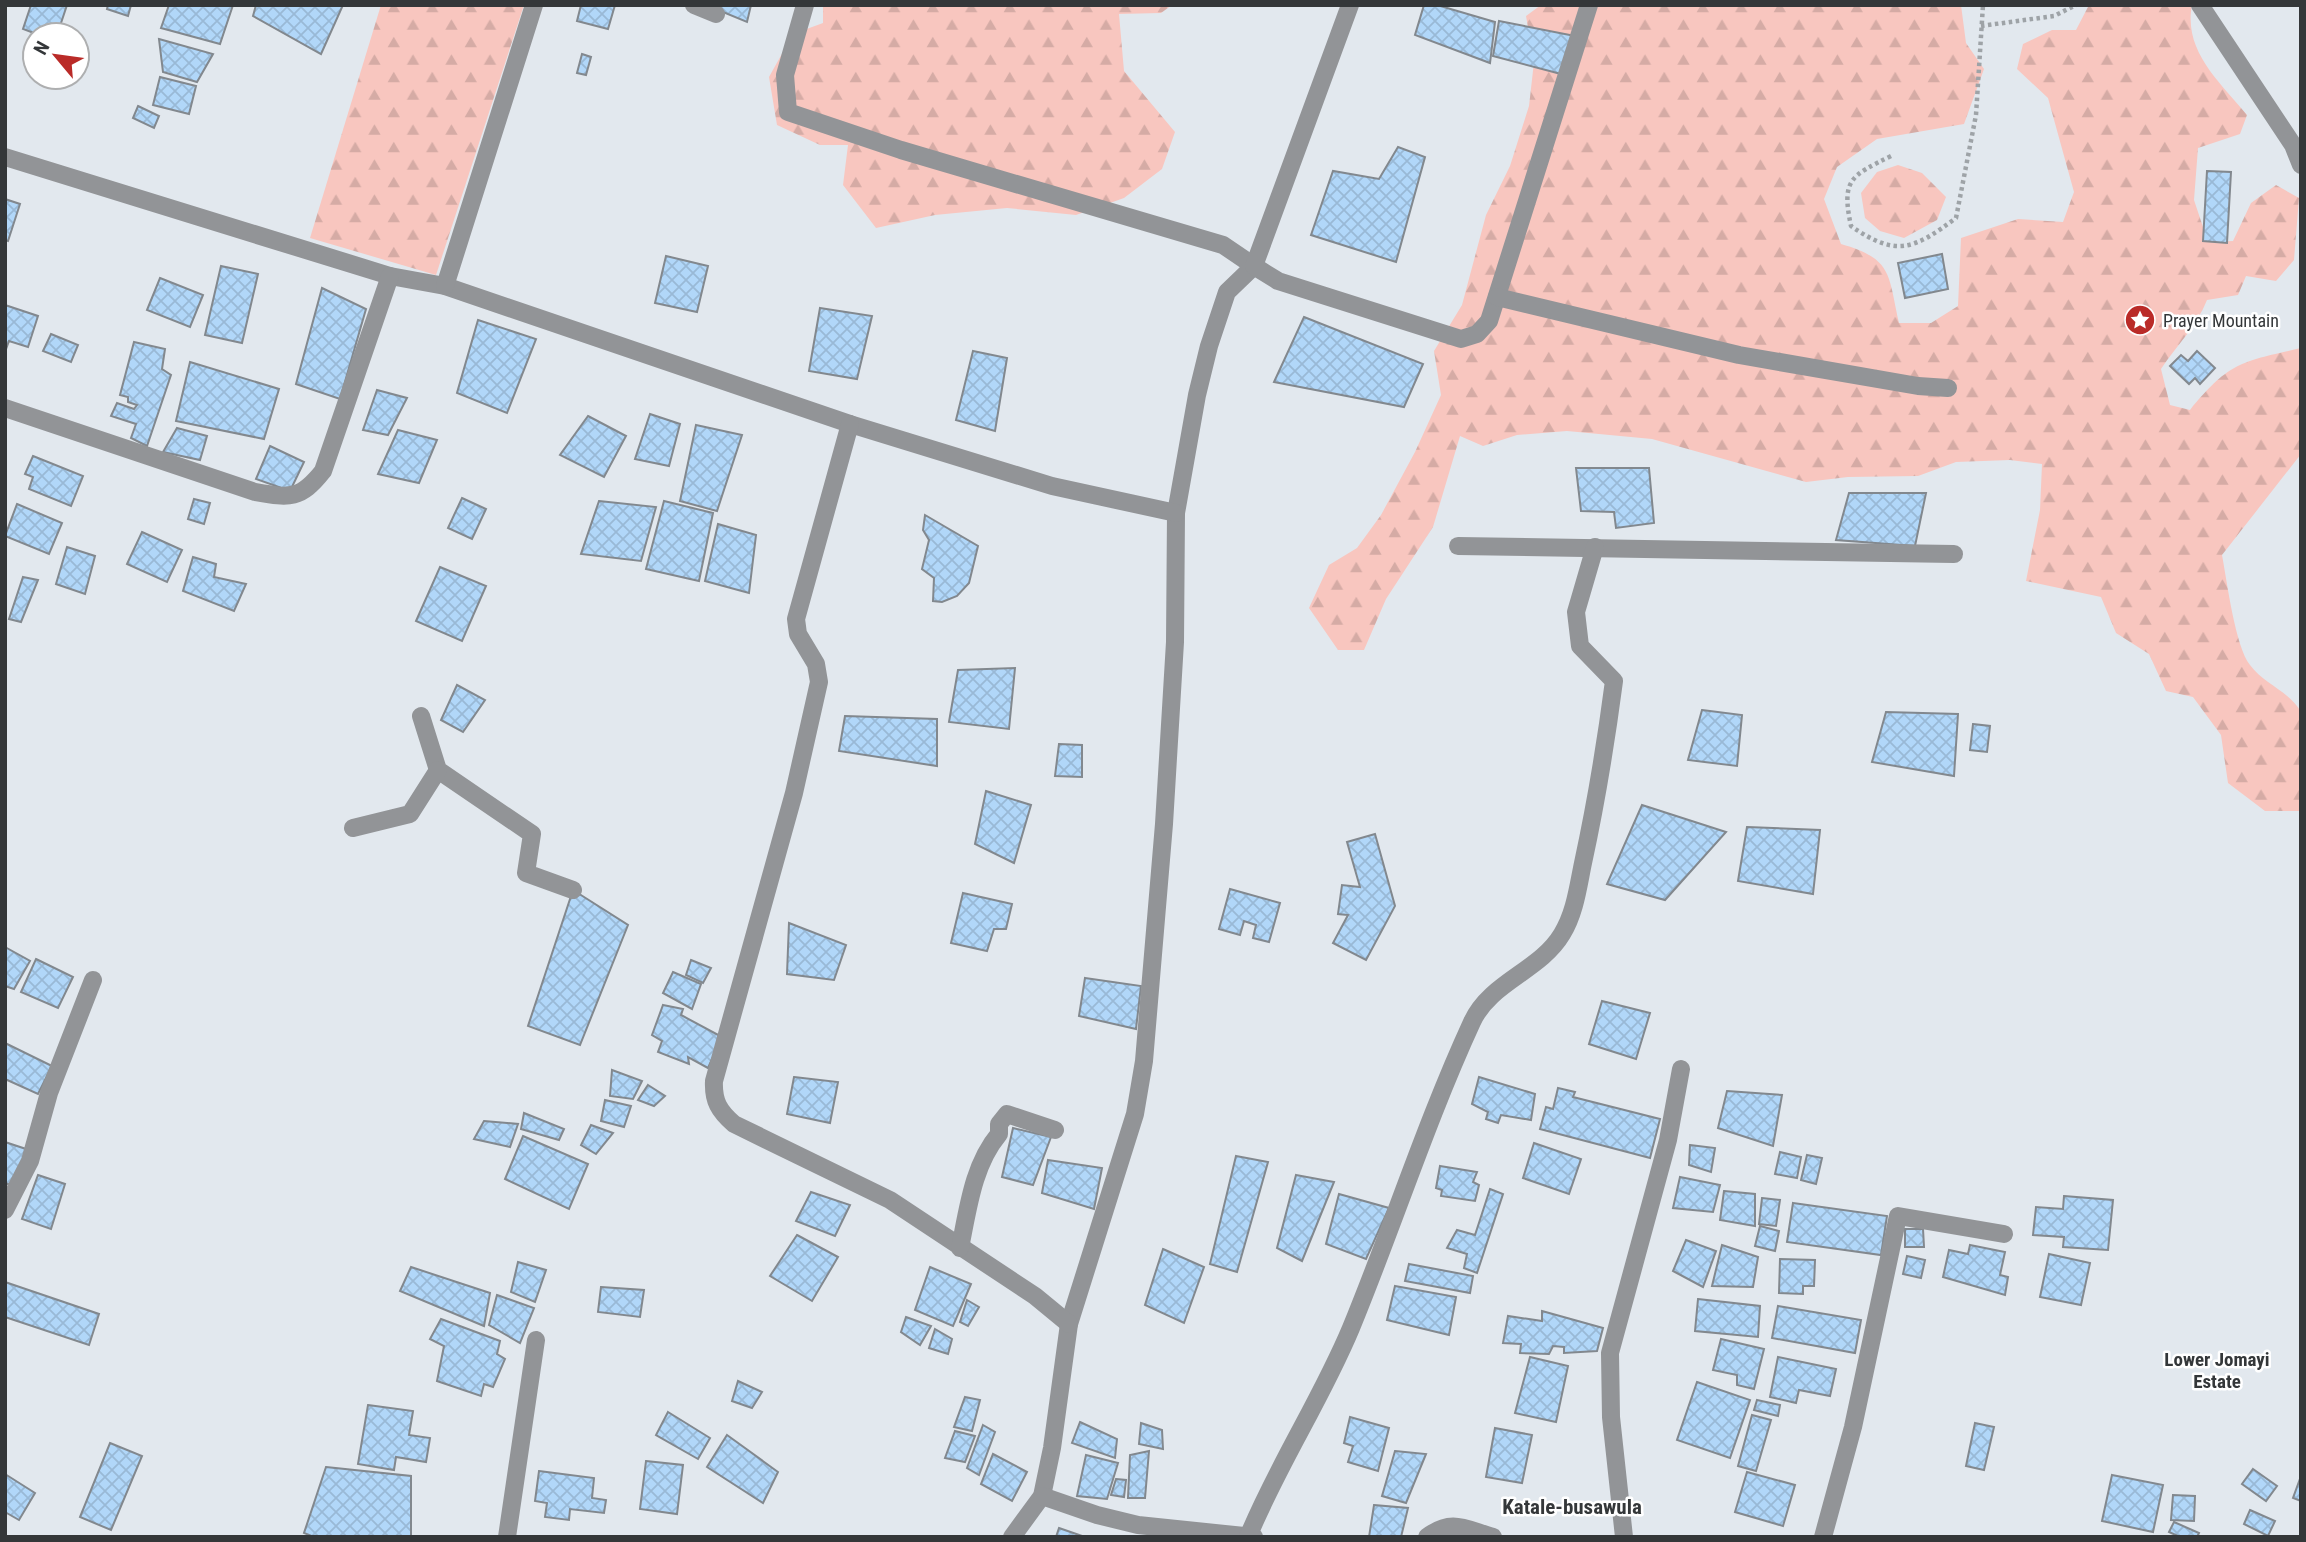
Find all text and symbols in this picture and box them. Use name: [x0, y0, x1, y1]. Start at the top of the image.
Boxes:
north arrow: [21, 21, 91, 91]
text: N: [29, 37, 54, 59]
place icon: Prayer Mountain: [2123, 303, 2157, 337]
place label: Prayer Mountain: [2163, 310, 2279, 331]
district label: Lower Jomayi Estate: [2164, 1348, 2270, 1393]
district label: Katale-busawula: [1502, 1495, 1642, 1519]

